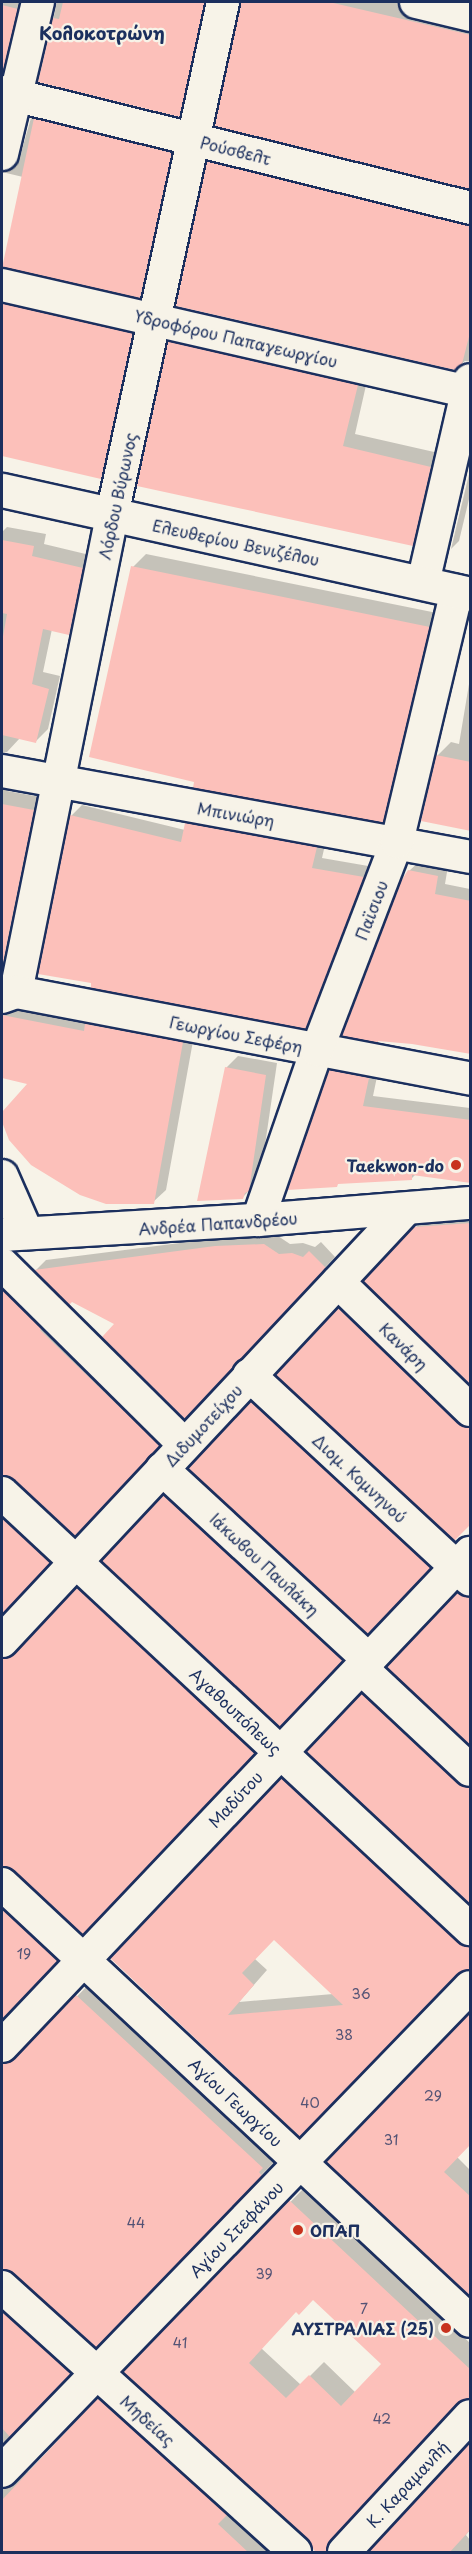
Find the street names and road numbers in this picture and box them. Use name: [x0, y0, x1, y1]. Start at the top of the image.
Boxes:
street label: Ρούσβελτ: [198, 132, 274, 168]
street label: Υδροφόρου Παπαγεωργίου: [133, 305, 339, 371]
street label: Λόρδου Βύρωνος: [94, 431, 140, 561]
street label: Ελευθερίου Βενιζέλου: [151, 515, 321, 569]
street label: Μπινιώρη: [196, 798, 276, 830]
street label: Παϊσιου: [351, 877, 391, 943]
street label: Γεωργίου Σεφέρη: [168, 1012, 304, 1056]
street label: Ανδρέα Παπανδρέου: [138, 1208, 298, 1238]
street label: Κανάρη: [376, 1318, 432, 1374]
street label: Διδυμοτείχου: [160, 1380, 246, 1470]
street label: Διομ. Κομνηνού: [309, 1430, 411, 1526]
street label: Ιάκωβου Παυλάκη: [206, 1508, 324, 1620]
street label: Αγαθουπόλεως: [186, 1664, 286, 1758]
street label: Μαδύτου: [204, 1767, 266, 1831]
street label: Αγίου Γεωργίου: [185, 2054, 287, 2150]
street label: Αγίου Στεφάνου: [185, 2177, 287, 2281]
street label: Μηδείας: [117, 2391, 179, 2449]
street label: Κ. Καραμανλή: [362, 2437, 452, 2531]

